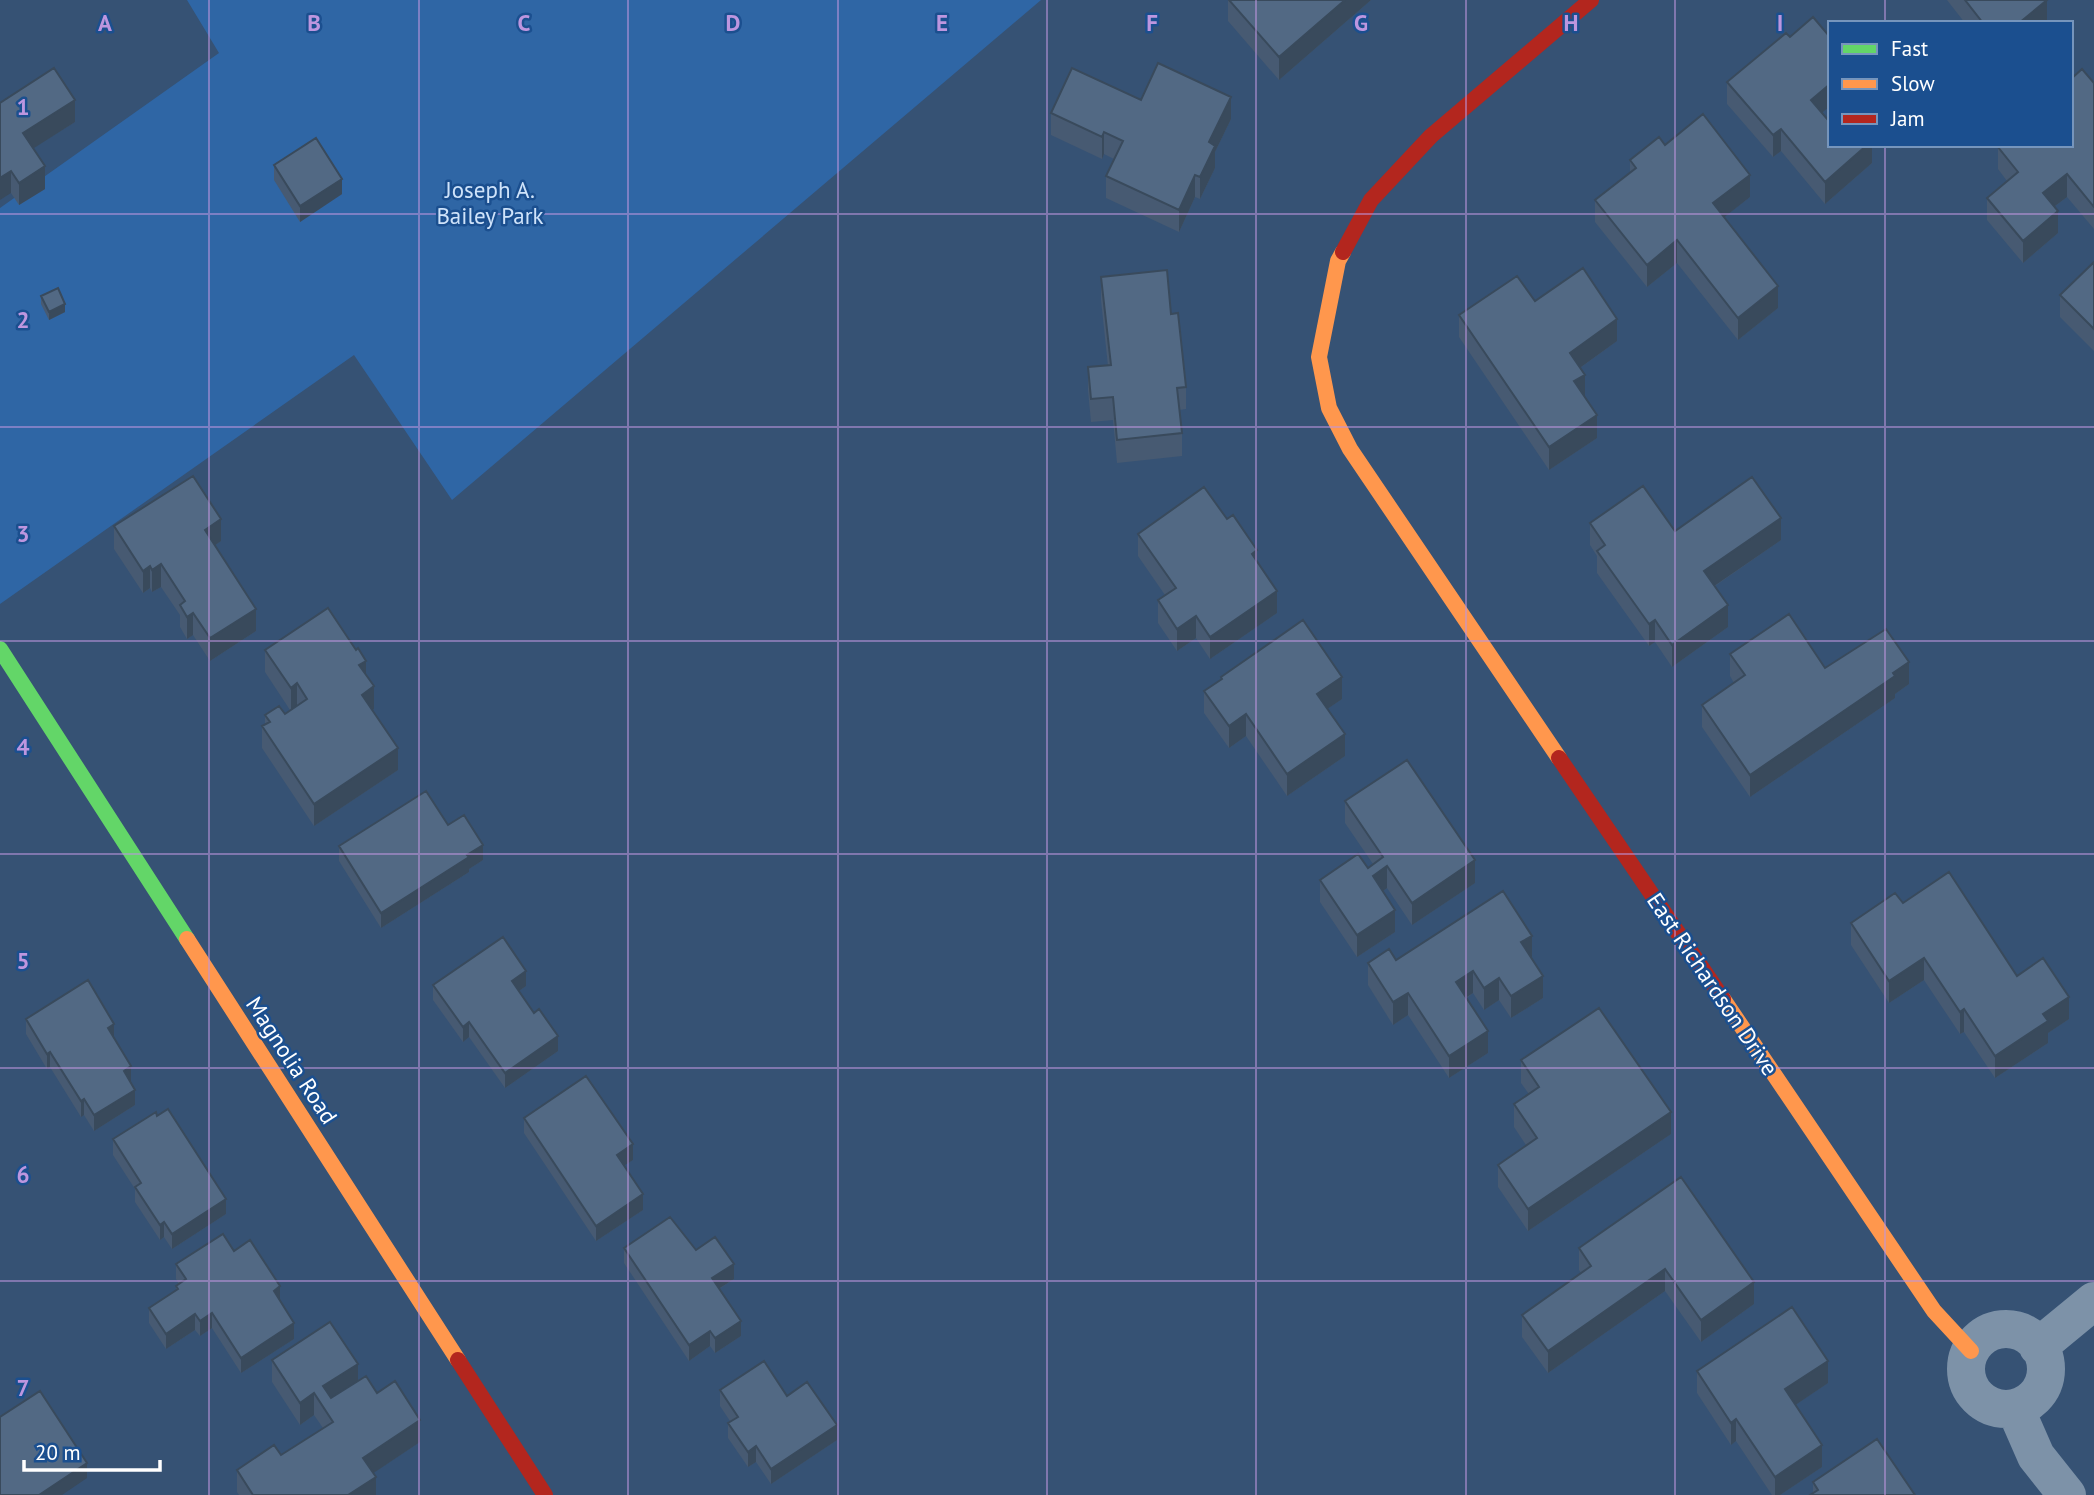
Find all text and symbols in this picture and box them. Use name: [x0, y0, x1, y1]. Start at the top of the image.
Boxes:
text: A: [98, 8, 112, 37]
text: B: [307, 8, 321, 37]
text: C: [518, 8, 531, 37]
text: D: [726, 8, 740, 37]
text: E: [936, 8, 948, 37]
text: F: [1146, 8, 1158, 37]
text: G: [1354, 8, 1368, 37]
text: H: [1564, 8, 1578, 37]
text: I: [1777, 8, 1783, 37]
legend: [1828, 21, 2073, 147]
text: Fast: [1891, 35, 1928, 62]
text: Slow: [1891, 70, 1935, 97]
text: 1: [16, 92, 30, 121]
text: Jam: [1890, 105, 1925, 132]
park label: Joseph A. Bailey Park: [436, 175, 544, 230]
text: 2: [16, 305, 30, 334]
text: 3: [16, 519, 30, 548]
text: 4: [16, 732, 30, 761]
street label: East Richardson Drive: [1641, 887, 1785, 1081]
text: 5: [16, 946, 30, 975]
street label: Magnolia Road: [240, 991, 344, 1129]
text: 6: [16, 1160, 30, 1189]
text: 7: [16, 1373, 30, 1402]
scale bar: [24, 1428, 161, 1472]
text: 20 m: [35, 1439, 81, 1466]

